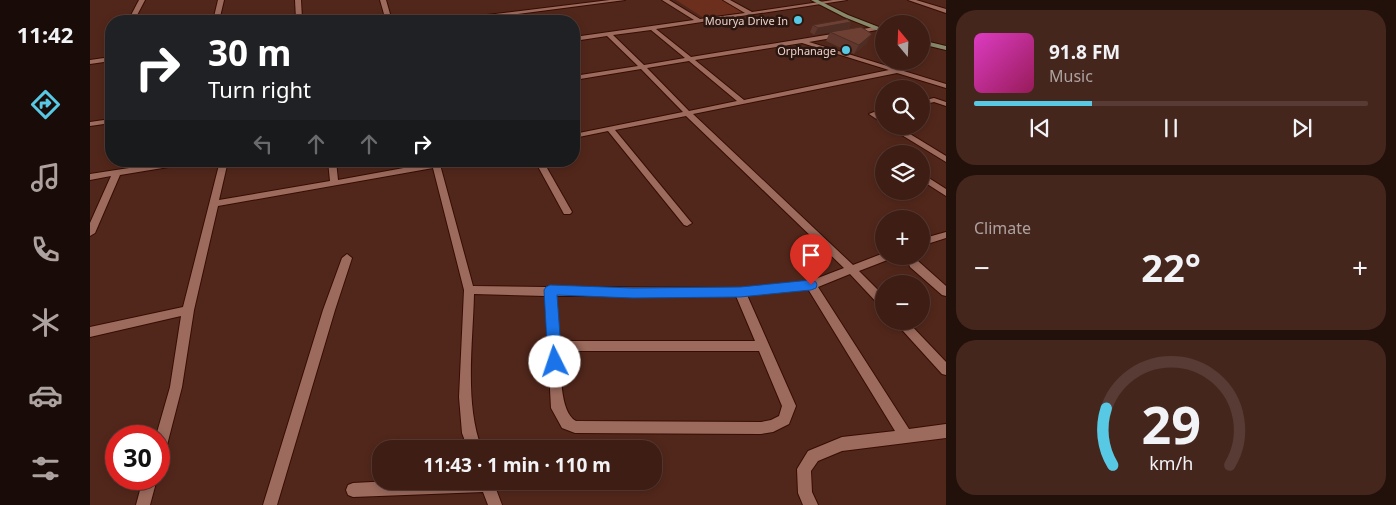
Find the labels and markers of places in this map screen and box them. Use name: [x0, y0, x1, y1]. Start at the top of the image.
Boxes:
place label: Mourya Drive In: [705, 13, 788, 28]
marker: Mourya Drive In: [792, 14, 804, 26]
place label: Orphanage: [777, 43, 836, 58]
marker: Orphanage: [840, 44, 852, 56]
pin: [790, 234, 832, 285]

